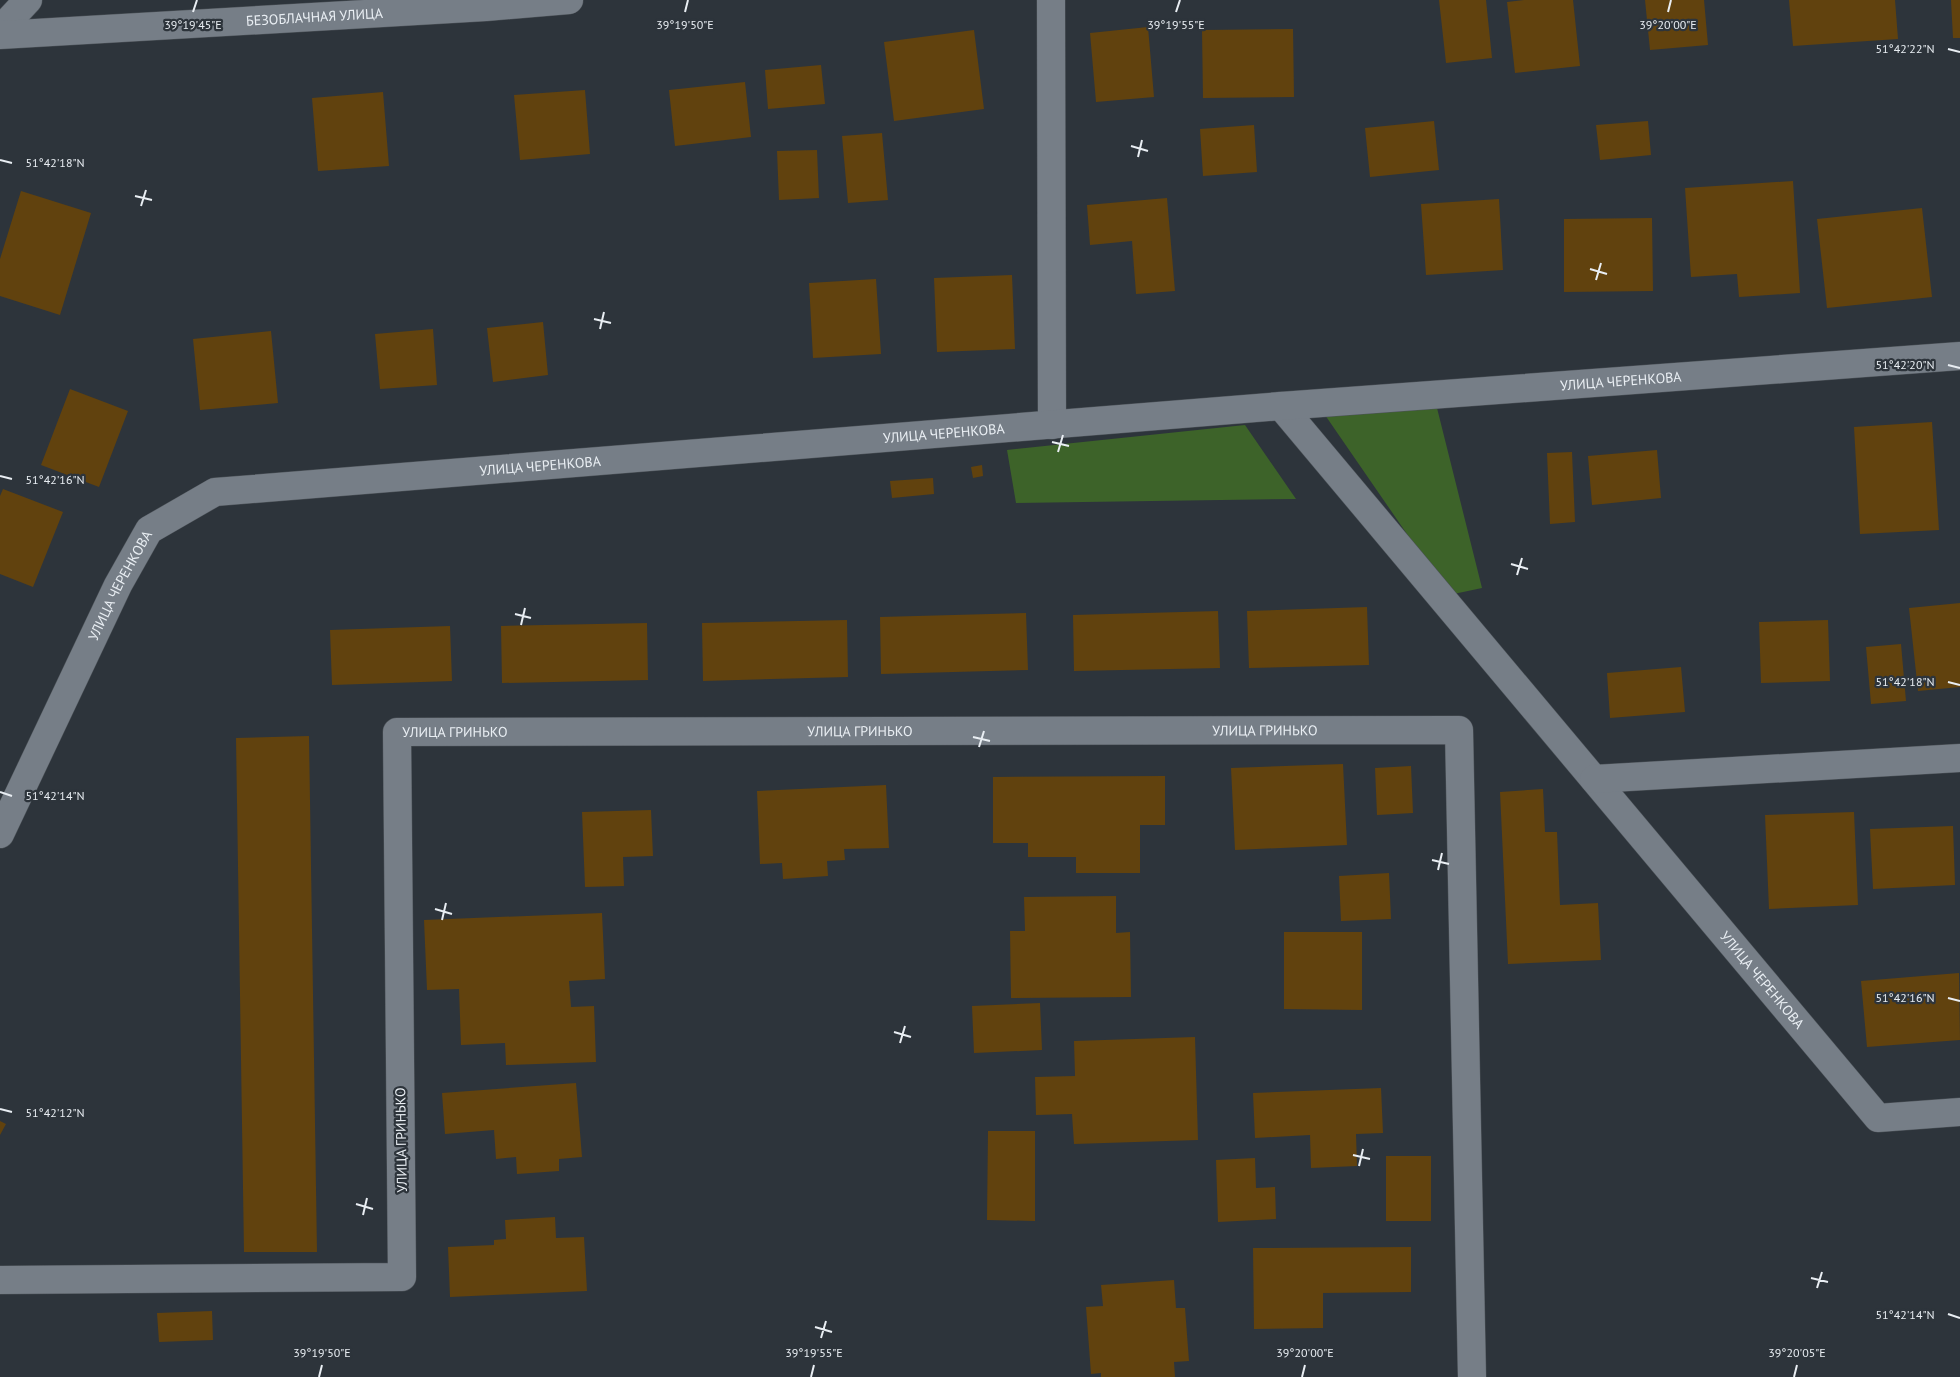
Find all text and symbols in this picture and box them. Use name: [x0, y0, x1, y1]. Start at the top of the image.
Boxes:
street label: БЕЗОБЛАЧНАЯ УЛИЦА: [246, 4, 384, 30]
text: 39°19'45"E: [164, 17, 222, 32]
text: 39°19'50"E: [656, 17, 714, 32]
text: 39°19'55"E: [1147, 17, 1205, 32]
text: 39°20'00"E: [1639, 17, 1697, 32]
text: 51°42'22"N: [1875, 41, 1935, 56]
text: 51°42'18"N: [25, 155, 85, 170]
text: 51°42'20"N: [1875, 357, 1935, 372]
street label: УЛИЦА ЧЕРЕНКОВА: [1559, 367, 1683, 394]
street label: УЛИЦА ЧЕРЕНКОВА: [882, 419, 1006, 447]
street label: УЛИЦА ЧЕРЕНКОВА: [479, 452, 602, 480]
text: 51°42'16"N: [25, 472, 85, 487]
street label: УЛИЦА ЧЕРЕНКОВА: [84, 527, 156, 643]
text: 51°42'18"N: [1875, 674, 1935, 689]
street label: УЛИЦА ГРИНЬКО: [1212, 721, 1318, 739]
street label: УЛИЦА ГРИНЬКО: [807, 722, 913, 740]
street label: УЛИЦА ГРИНЬКО: [402, 723, 508, 741]
text: 51°42'14"N: [25, 788, 85, 803]
street label: УЛИЦА ЧЕРЕНКОВА: [1716, 928, 1809, 1033]
text: 51°42'16"N: [1875, 990, 1935, 1005]
street label: УЛИЦА ГРИНЬКО: [391, 1087, 411, 1193]
text: 51°42'12"N: [25, 1105, 85, 1120]
text: 51°42'14"N: [1875, 1307, 1935, 1322]
text: 39°19'50"E: [293, 1345, 351, 1360]
text: 39°19'55"E: [785, 1345, 843, 1360]
text: 39°20'00"E: [1276, 1345, 1334, 1360]
text: 39°20'05"E: [1768, 1345, 1826, 1360]

